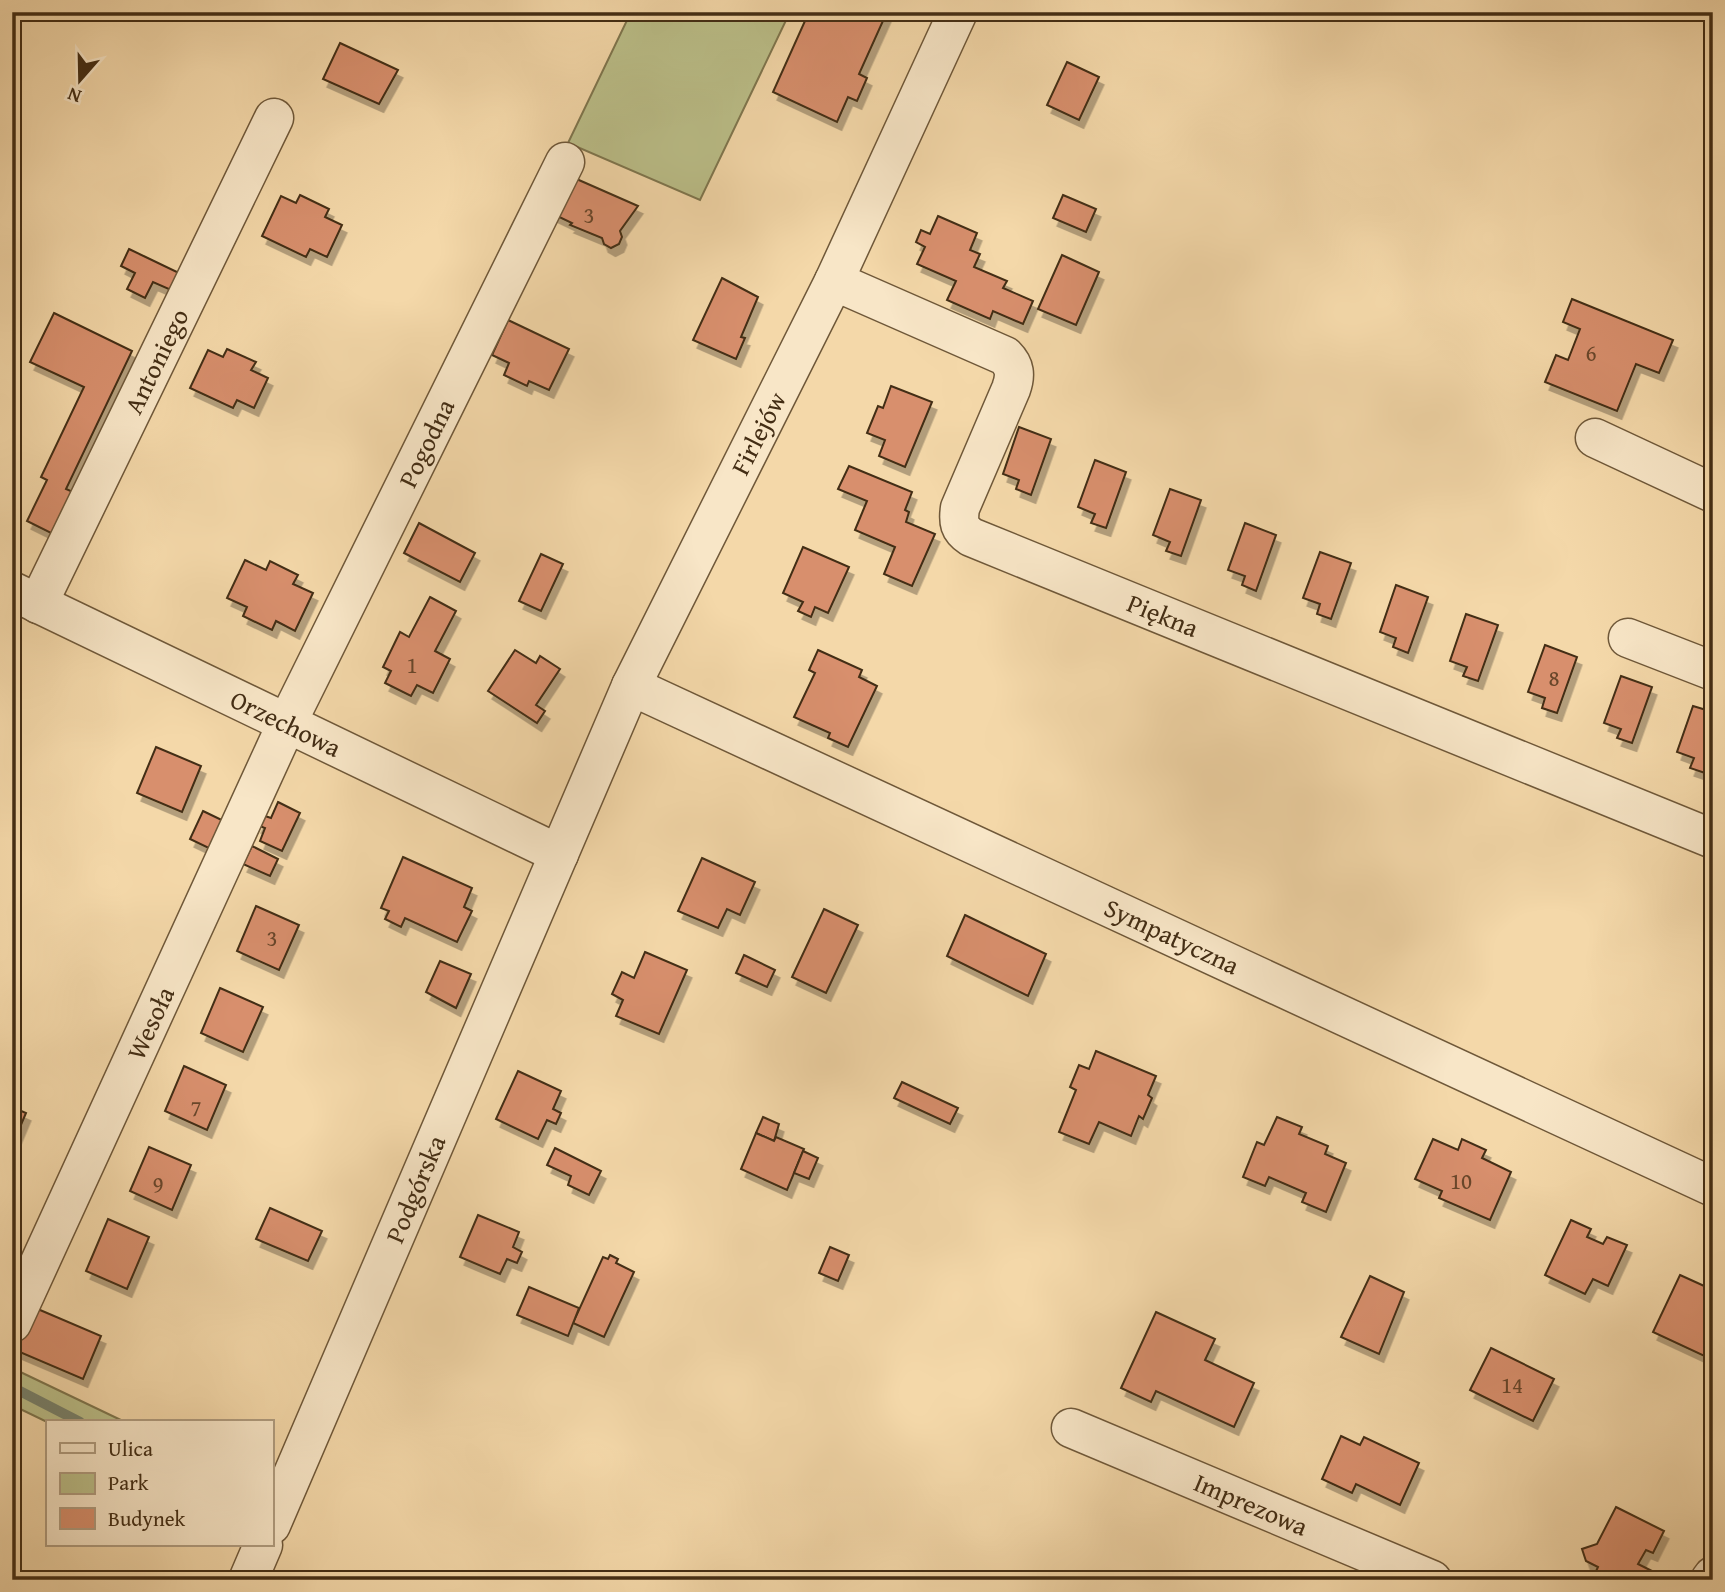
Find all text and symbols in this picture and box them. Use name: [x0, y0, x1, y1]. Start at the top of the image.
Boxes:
north arrow: [46, 46, 116, 116]
text: N: [63, 81, 85, 111]
house number: 3: [583, 198, 595, 231]
street label: Antoniego: [114, 302, 198, 420]
house number: 6: [1585, 336, 1597, 369]
street label: Firlejów: [720, 384, 796, 481]
street label: Pogodna: [388, 391, 464, 494]
street label: Piękna: [1122, 583, 1205, 647]
house number: 1: [406, 648, 418, 681]
house number: 8: [1548, 661, 1560, 694]
street label: Orzechowa: [224, 679, 349, 767]
street label: Sympatyczna: [1098, 888, 1247, 985]
house number: 3: [266, 921, 278, 954]
street label: Wesoła: [116, 979, 184, 1066]
house number: 7: [190, 1091, 202, 1124]
street label: Podgórska: [375, 1128, 455, 1249]
house number: 10: [1450, 1164, 1472, 1197]
house number: 9: [152, 1167, 164, 1200]
house number: 14: [1501, 1368, 1523, 1401]
legend: [46, 1420, 273, 1546]
text: Ulica: [108, 1433, 153, 1464]
street label: Imprezowa: [1188, 1463, 1315, 1546]
text: Park: [108, 1467, 149, 1498]
text: Budynek: [108, 1503, 186, 1534]

